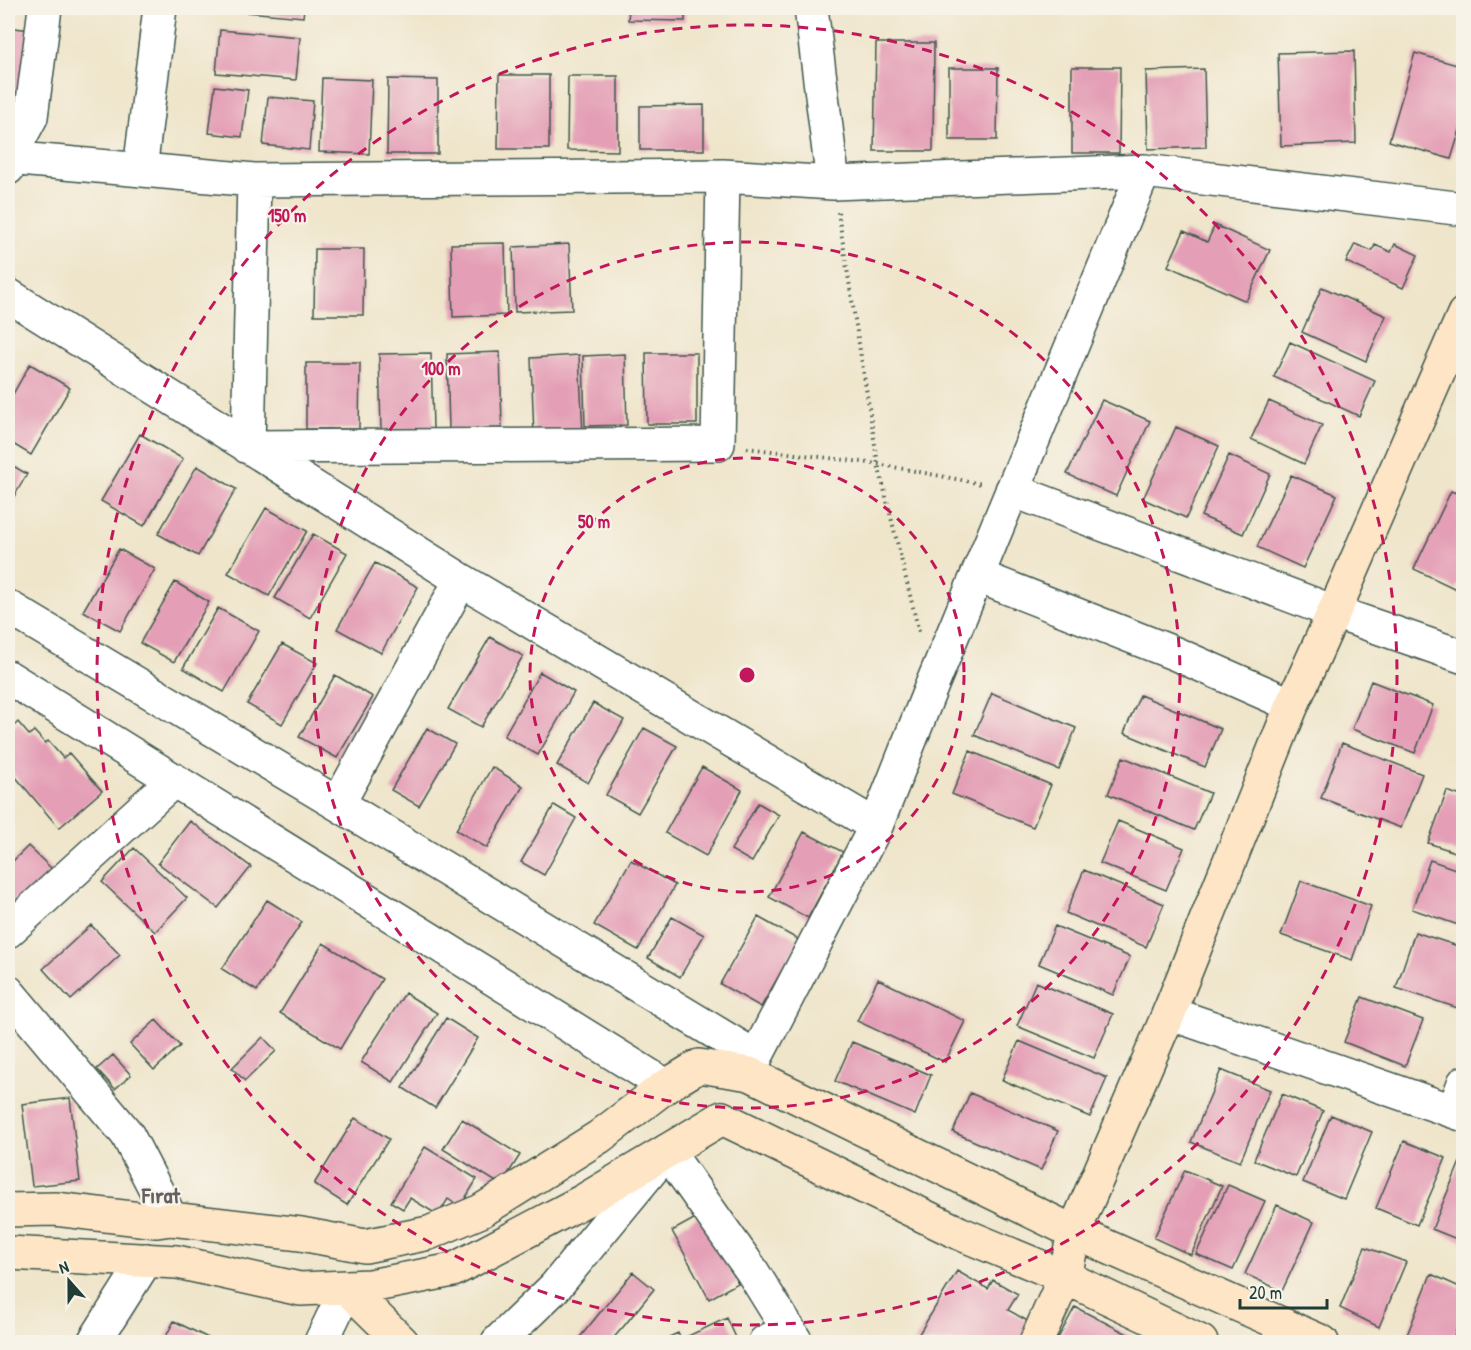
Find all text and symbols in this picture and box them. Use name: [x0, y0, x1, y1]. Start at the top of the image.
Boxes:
text: 150 m: [268, 203, 306, 228]
text: 100 m: [421, 356, 461, 381]
text: 50 m: [578, 509, 610, 534]
centre of rings: [737, 665, 757, 685]
district label: Fırat: [141, 1180, 181, 1210]
north arrow: [39, 1251, 99, 1311]
text: N: [56, 1255, 72, 1279]
scale bar: [1240, 1272, 1327, 1310]
text: 20 m: [1249, 1280, 1282, 1305]

